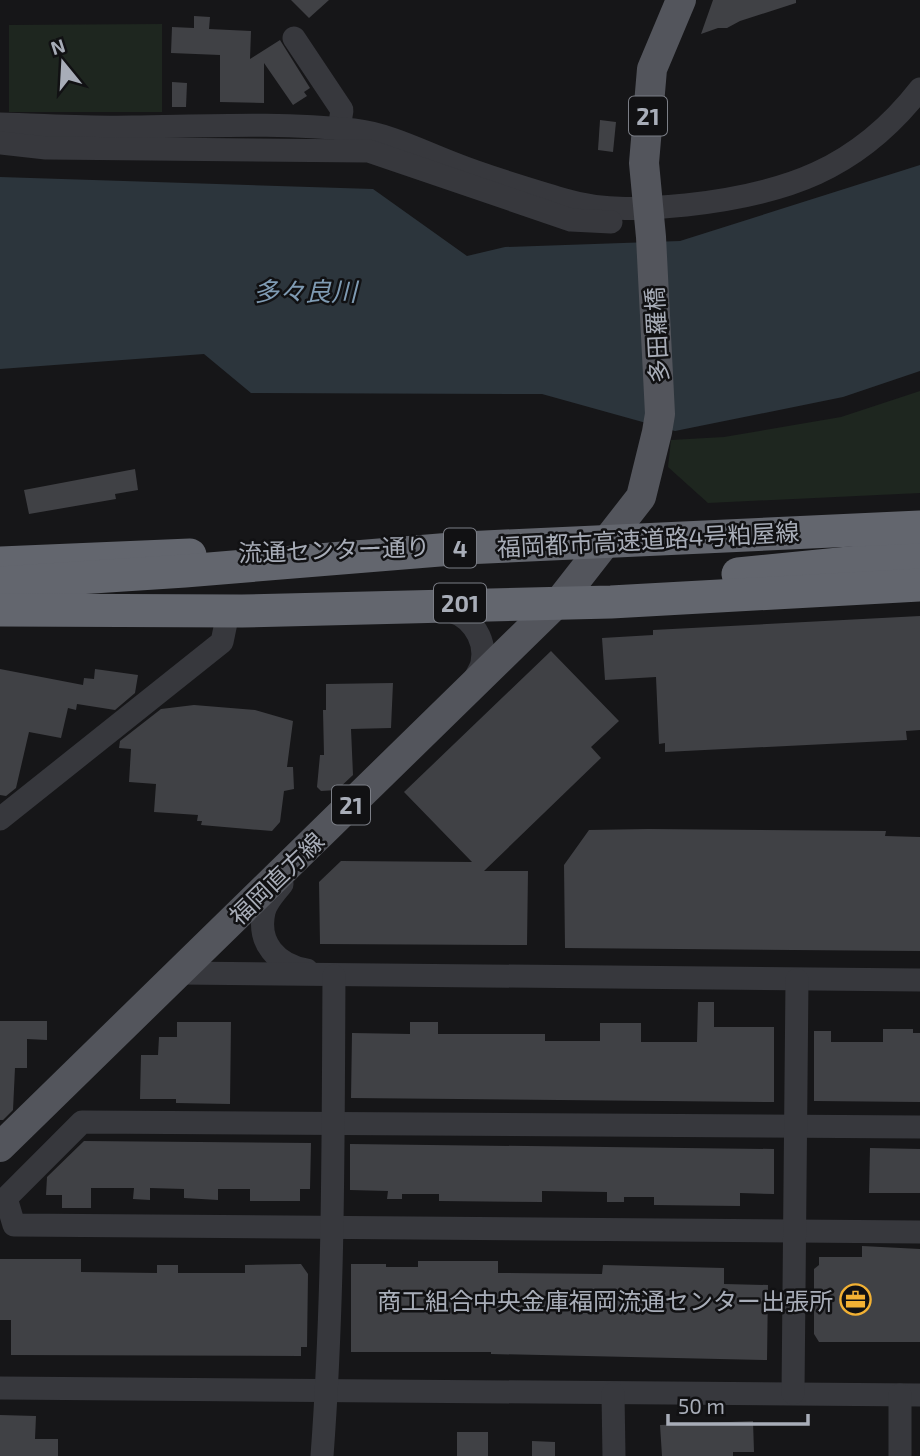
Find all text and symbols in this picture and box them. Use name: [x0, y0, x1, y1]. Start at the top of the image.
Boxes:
north arrow: [28, 28, 98, 98]
text: N: [48, 33, 68, 59]
road number: 21: [629, 97, 667, 136]
water label: 多々良川: [253, 275, 360, 306]
street label: 多田羅橋: [639, 286, 673, 384]
street label: 福岡都市高速道路4号粕屋線: [496, 517, 800, 561]
road number: 4: [444, 528, 476, 568]
street label: 流通センター通り: [238, 531, 430, 567]
road number: 201: [434, 583, 486, 622]
road number: 21: [332, 786, 370, 824]
street label: 福岡直方線: [223, 826, 329, 930]
office icon: 商工組合中央金庫福岡流通センター出張所: [839, 1283, 873, 1317]
place label: 商工組合中央金庫福岡流通センター出張所: [377, 1286, 833, 1315]
scale bar: [668, 1382, 808, 1426]
text: 50 m: [678, 1393, 725, 1418]

